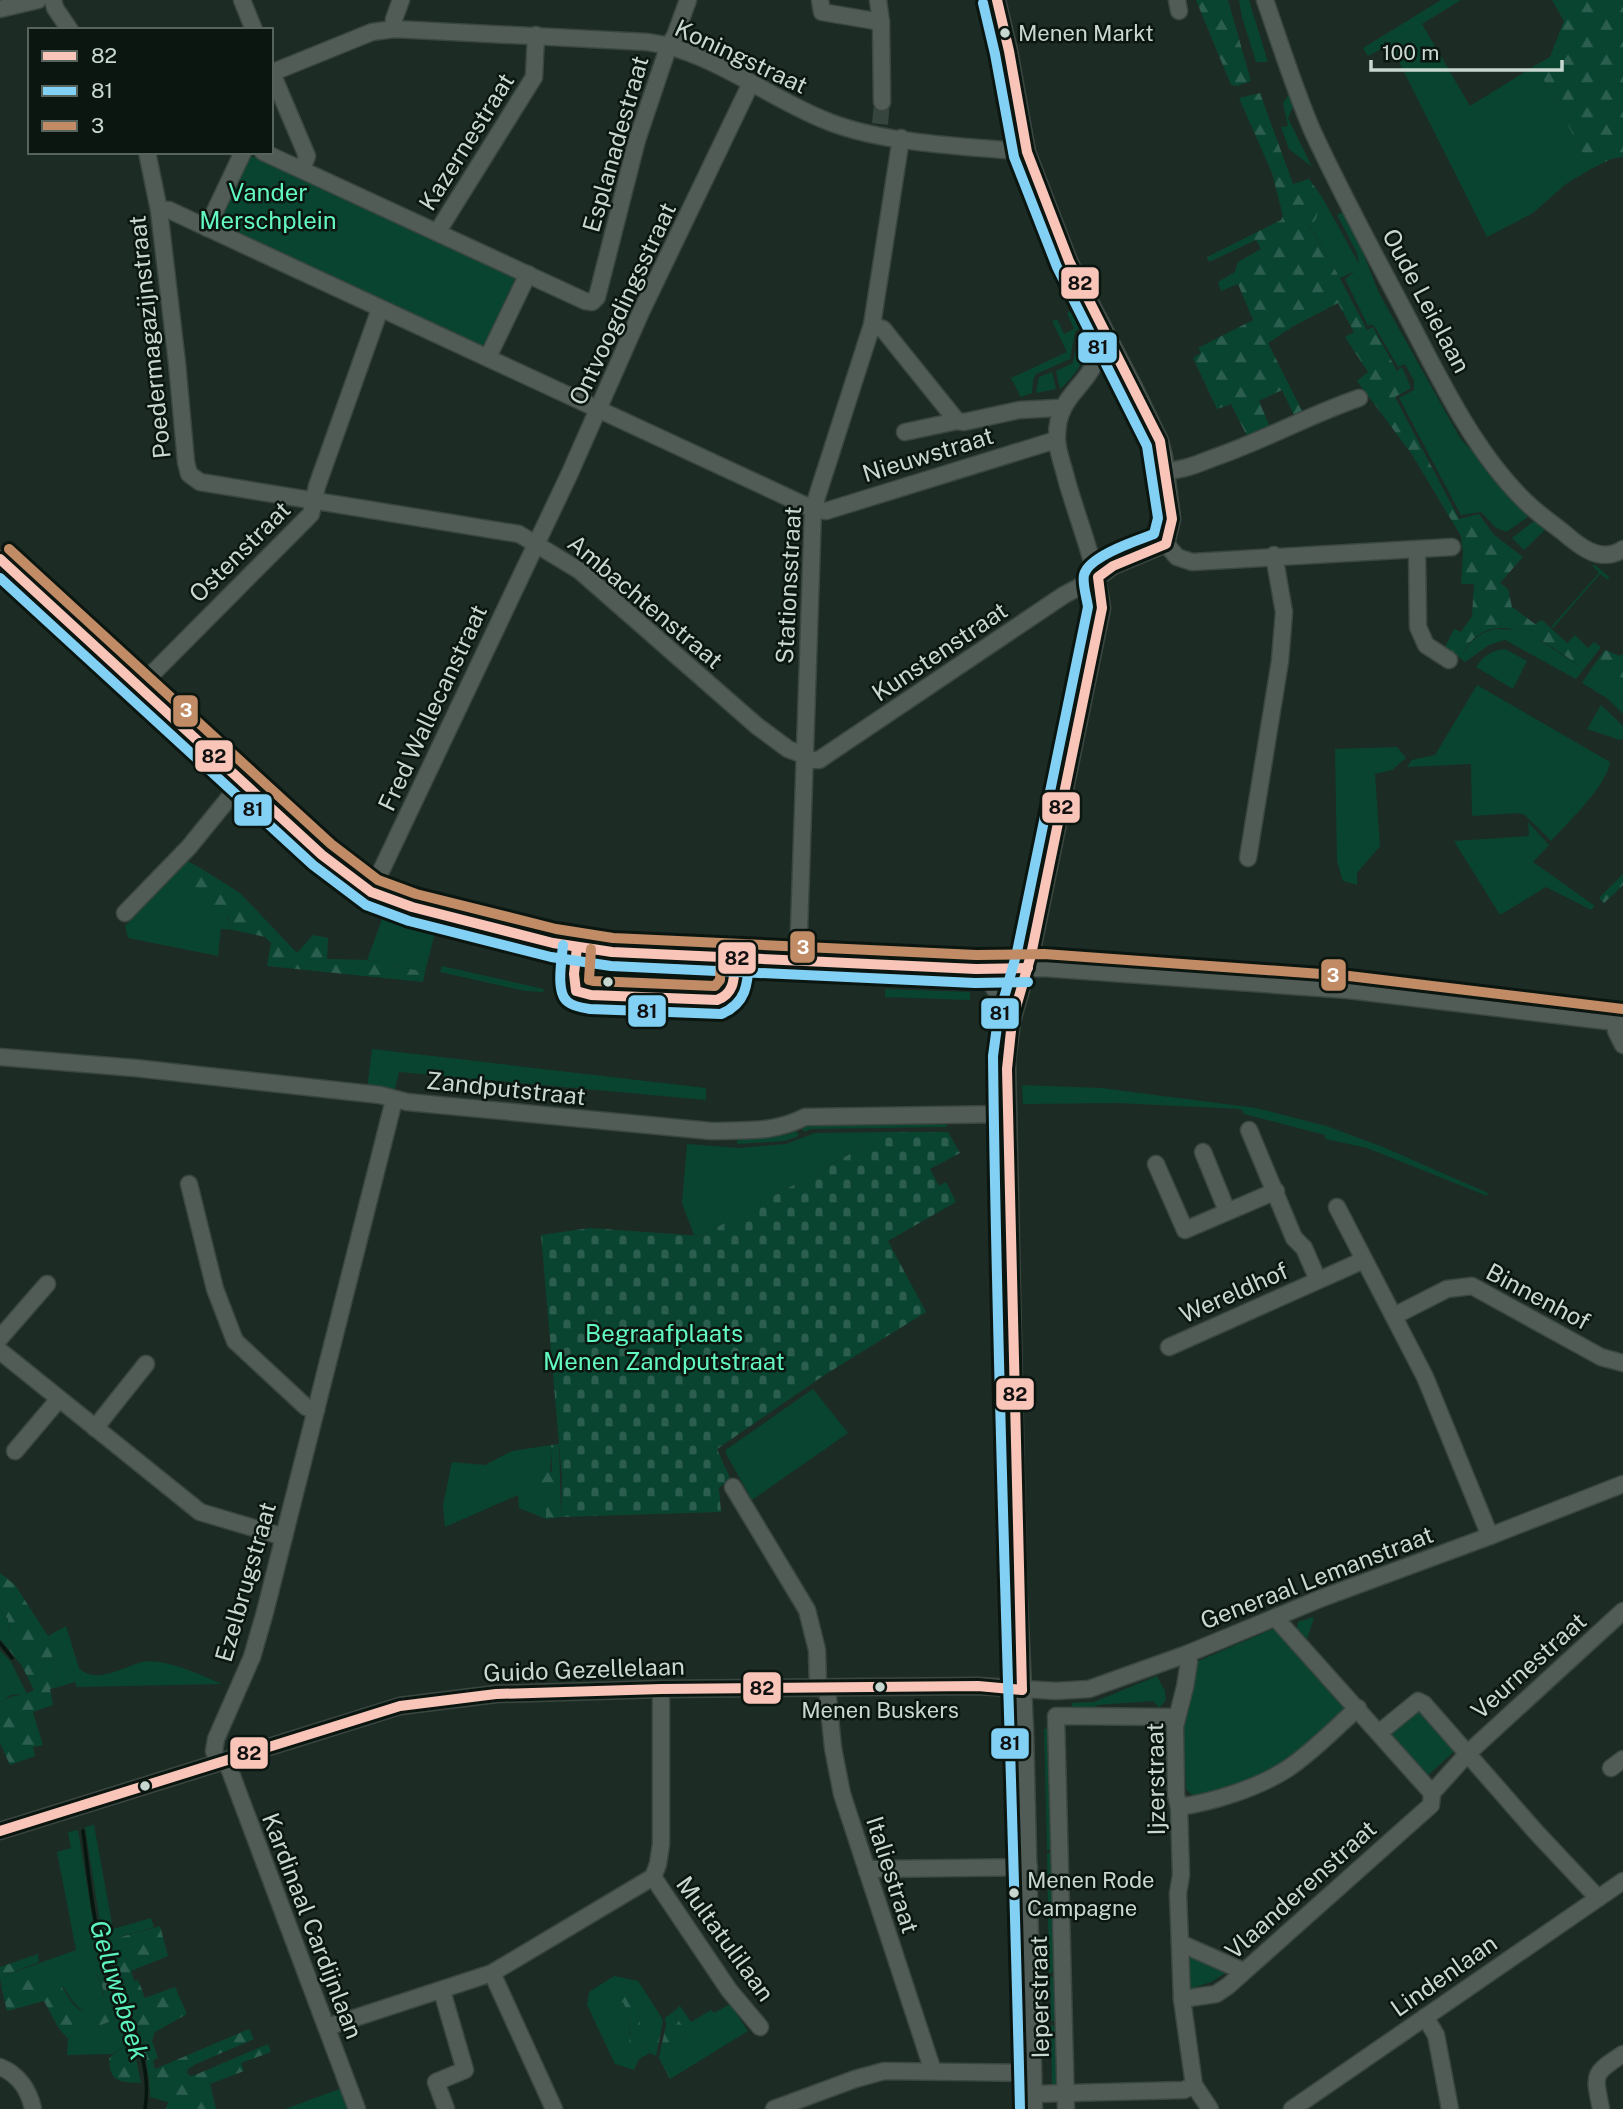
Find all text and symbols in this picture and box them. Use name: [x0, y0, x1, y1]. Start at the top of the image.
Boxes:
street label: Koningstraat: [671, 13, 812, 99]
place label: Menen Markt: [1018, 20, 1154, 46]
marker: Menen Markt: [998, 26, 1012, 40]
legend: [28, 28, 273, 154]
scale bar: [1371, 28, 1562, 72]
text: 100 m: [1382, 40, 1439, 65]
text: 82: [91, 43, 117, 68]
street label: Esplanadestraat: [577, 52, 654, 235]
street label: Kazernestraat: [413, 68, 520, 215]
text: 81: [91, 78, 113, 103]
text: 3: [91, 113, 104, 138]
park label: Vander Merschplein: [199, 178, 337, 234]
street label: Ontvoogdingsstraat: [563, 198, 681, 409]
street label: Poedermagazijnstraat: [122, 214, 176, 460]
street label: Oude Leielaan: [1377, 224, 1477, 377]
line badge: 82: [1060, 266, 1100, 300]
text: 82: [1068, 272, 1092, 294]
line badge: 81: [1077, 331, 1118, 364]
text: 81: [1088, 336, 1108, 358]
street label: Nieuwstraat: [859, 421, 997, 487]
street label: Ostenstraat: [183, 495, 296, 608]
street label: Stationsstraat: [770, 505, 806, 664]
street label: Ambachtenstraat: [563, 528, 729, 674]
street label: Kunstenstraat: [866, 596, 1012, 707]
street label: Fred Wallecanstraat: [372, 600, 492, 815]
line badge: 3: [172, 694, 199, 728]
text: 3: [180, 699, 192, 721]
line badge: 82: [194, 739, 234, 773]
text: 82: [202, 745, 226, 767]
line badge: 82: [1041, 791, 1081, 824]
line badge: 81: [233, 793, 273, 827]
text: 82: [1049, 796, 1073, 818]
text: 81: [243, 798, 263, 820]
line badge: 3: [789, 930, 816, 964]
text: 3: [797, 936, 809, 958]
line badge: 82: [717, 941, 757, 975]
text: 82: [725, 947, 749, 969]
line badge: 3: [1320, 958, 1347, 992]
text: 3: [1327, 964, 1339, 986]
unlabelled marker: [601, 975, 615, 989]
line badge: 81: [627, 994, 667, 1028]
line badge: 81: [980, 997, 1020, 1030]
text: 81: [637, 1000, 657, 1022]
text: 81: [990, 1002, 1010, 1024]
street label: Zandputstraat: [425, 1066, 587, 1110]
street label: Wereldhof: [1175, 1256, 1292, 1328]
street label: Binnenhof: [1482, 1257, 1595, 1335]
park label: Begraafplaats Menen Zandputstraat: [543, 1319, 785, 1375]
line badge: 82: [995, 1377, 1035, 1411]
text: 82: [1003, 1383, 1027, 1405]
street label: Ezelbrugstraat: [209, 1499, 281, 1665]
street label: Generaal Lemanstraat: [1196, 1520, 1437, 1634]
street label: Veurnestraat: [1465, 1606, 1592, 1724]
street label: Guido Gezellelaan: [483, 1651, 685, 1687]
line badge: 82: [742, 1671, 782, 1705]
text: 82: [750, 1677, 774, 1699]
marker: Menen Buskers: [873, 1680, 887, 1694]
place label: Menen Buskers: [801, 1697, 959, 1723]
street label: Ijzerstraat: [1140, 1722, 1170, 1836]
line badge: 81: [990, 1727, 1030, 1760]
text: 81: [1000, 1732, 1020, 1754]
line badge: 82: [229, 1736, 269, 1770]
text: 82: [237, 1742, 261, 1764]
unlabelled marker: [138, 1779, 152, 1793]
street label: Kardinaal Cardijnlaan: [257, 1809, 369, 2043]
street label: Italiestraat: [861, 1813, 925, 1937]
street label: Vlaanderenstraat: [1219, 1814, 1382, 1964]
place label: Menen Rode Campagne: [1027, 1867, 1155, 1921]
street label: Multatulilaan: [671, 1870, 781, 2006]
marker: Menen Rode Campagne: [1007, 1886, 1021, 1900]
water label: Geluwebeek: [83, 1916, 155, 2064]
street label: Lindenlaan: [1385, 1928, 1502, 2022]
street label: Ieperstraat: [1024, 1935, 1054, 2059]

